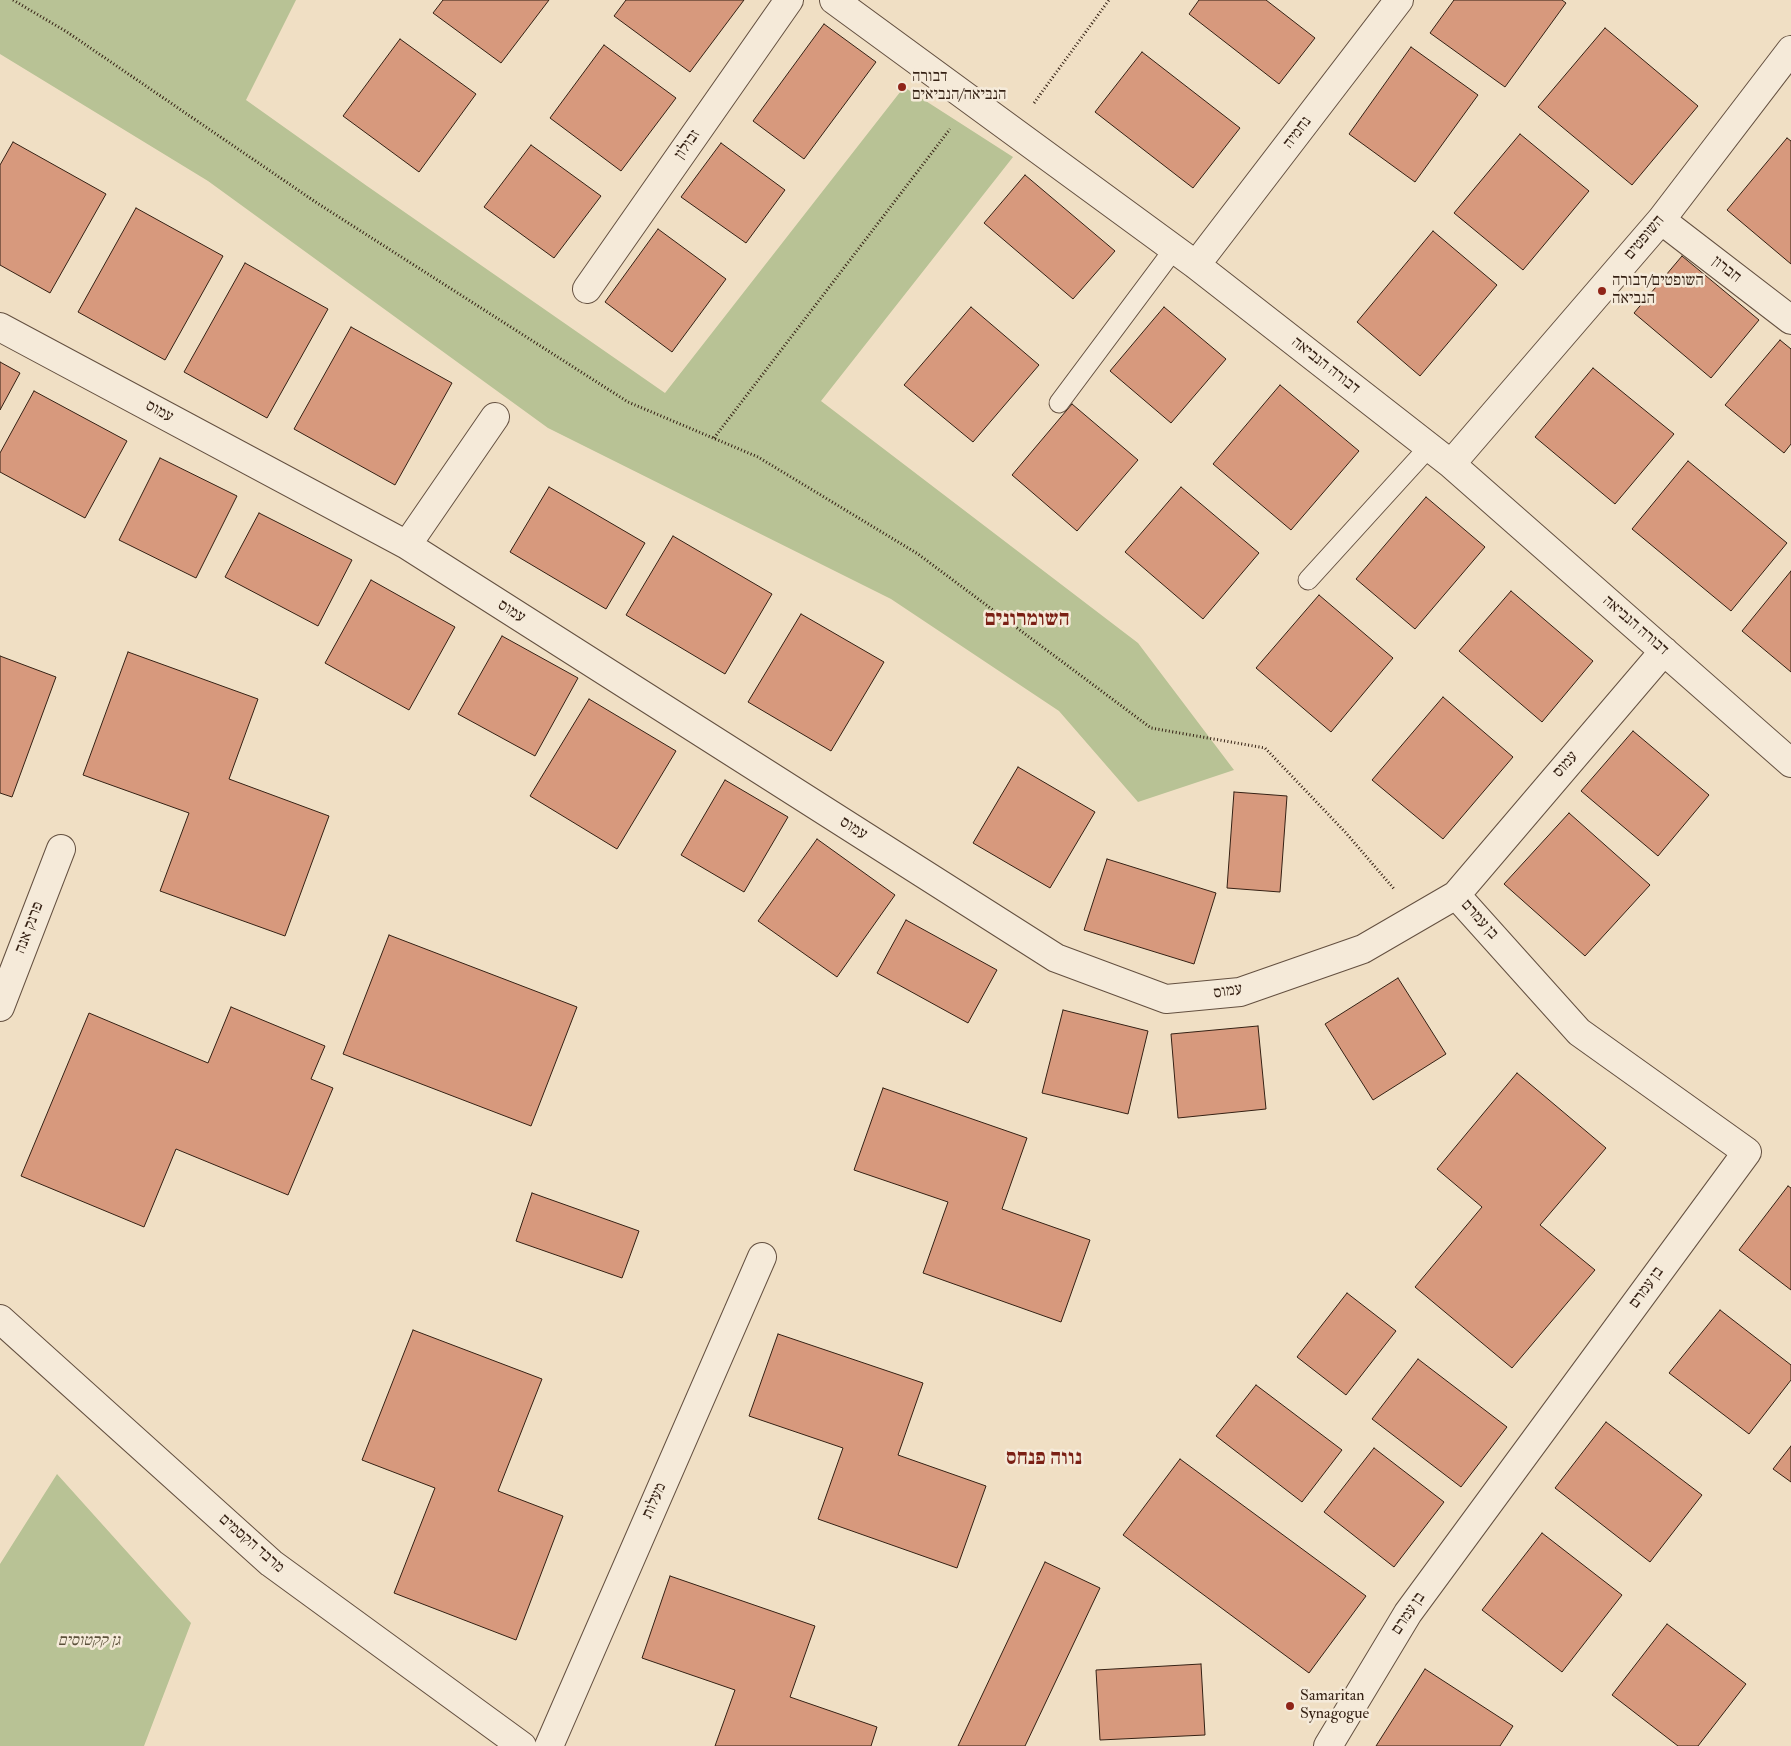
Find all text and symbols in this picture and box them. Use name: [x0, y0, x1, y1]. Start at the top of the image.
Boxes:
place label: דבורה הנביאה/הנביאים: [912, 68, 1006, 106]
marker: דבורה הנביאה/הנביאים: [896, 81, 908, 93]
street label: נחמיה: [1280, 113, 1316, 153]
street label: זבולון: [671, 126, 705, 164]
street label: השופטים: [1621, 212, 1669, 264]
street label: חברון: [1707, 253, 1745, 287]
place label: השופטים/דבורה הנביאה: [1612, 272, 1704, 310]
marker: השופטים/דבורה הנביאה: [1596, 285, 1608, 297]
street label: דבורה הנביאה: [1287, 333, 1363, 399]
street label: עמוס: [142, 397, 176, 427]
street label: דבורה הנביאה: [1598, 592, 1672, 660]
street label: עמוס: [494, 596, 528, 628]
district label: השומרונים: [984, 607, 1070, 633]
street label: עמוס: [1549, 748, 1583, 782]
street label: עמוס: [836, 813, 870, 845]
street label: בן עמרם: [1456, 896, 1502, 944]
street label: פרנק אנה: [11, 899, 49, 957]
street label: עמוס: [1212, 980, 1244, 1004]
street label: בן עמרם: [1625, 1263, 1669, 1313]
district label: נווה פנחס: [1006, 1446, 1082, 1472]
street label: מעלות: [639, 1480, 671, 1522]
street label: מרבד הקסמים: [214, 1510, 288, 1578]
street label: בן עמרם: [1388, 1589, 1430, 1639]
park label: גן קקטוסים: [58, 1632, 120, 1652]
place label: Samaritan Synagogue: [1300, 1687, 1369, 1725]
marker: Samaritan Synagogue: [1284, 1700, 1296, 1712]

